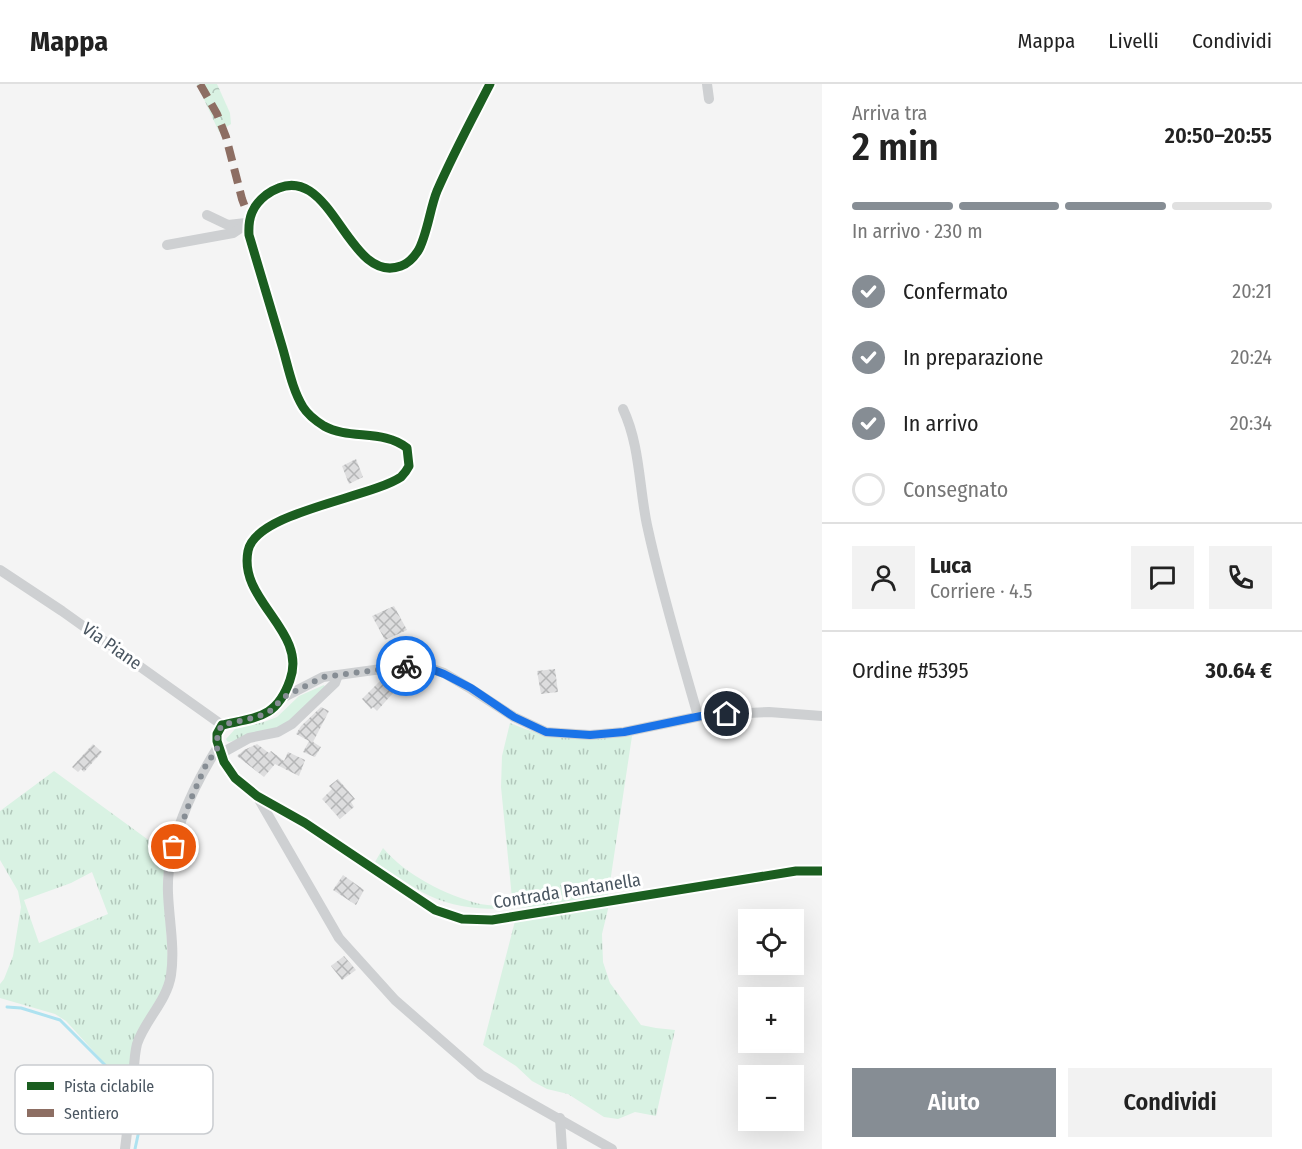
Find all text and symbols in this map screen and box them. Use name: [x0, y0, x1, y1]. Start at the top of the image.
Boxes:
text: Mappa: [30, 25, 108, 58]
text: Mappa: [1018, 28, 1075, 54]
text: Livelli: [1108, 28, 1159, 54]
text: Condividi: [1192, 28, 1272, 54]
text: Arriva tra: [852, 101, 927, 125]
text: 20:50–20:55: [1165, 122, 1272, 149]
text: 2 min: [852, 124, 939, 170]
text: In arrivo · 230 m: [852, 219, 983, 243]
icon: check: [852, 275, 885, 308]
text: Confermato: [903, 278, 1008, 305]
text: 20:21: [1232, 279, 1272, 303]
icon: check: [852, 341, 885, 374]
text: In preparazione: [903, 344, 1044, 371]
text: 20:24: [1230, 345, 1272, 369]
icon: check: [852, 407, 885, 440]
text: In arrivo: [903, 410, 978, 437]
text: 20:34: [1230, 411, 1272, 435]
text: Consegnato: [903, 476, 1008, 503]
button: person: [852, 546, 915, 609]
button: chat: [1131, 546, 1194, 609]
button: phone: [1209, 546, 1272, 609]
text: Luca: [930, 552, 972, 579]
text: Corriere · 4.5: [930, 579, 1032, 603]
street label: Via Piane: [78, 618, 146, 675]
courier: [376, 636, 436, 696]
icon: bike: [390, 650, 423, 683]
text: Ordine #5395: [852, 657, 969, 684]
text: 30.64 €: [1206, 657, 1272, 684]
pin: [701, 688, 752, 739]
icon: home: [710, 697, 743, 730]
pin: [148, 821, 199, 872]
icon: bag: [157, 830, 190, 863]
street label: Contrada Pantanella: [492, 868, 642, 914]
map controls: [738, 909, 804, 1131]
button: locate: [738, 909, 804, 975]
button: +: [738, 987, 804, 1053]
legend: [15, 1065, 213, 1134]
button: −: [738, 1065, 804, 1131]
button: Aiuto: [852, 1068, 1056, 1137]
button: Condividi: [1068, 1068, 1272, 1137]
text: Pista ciclabile: [64, 1077, 154, 1096]
text: Sentiero: [64, 1104, 119, 1123]

